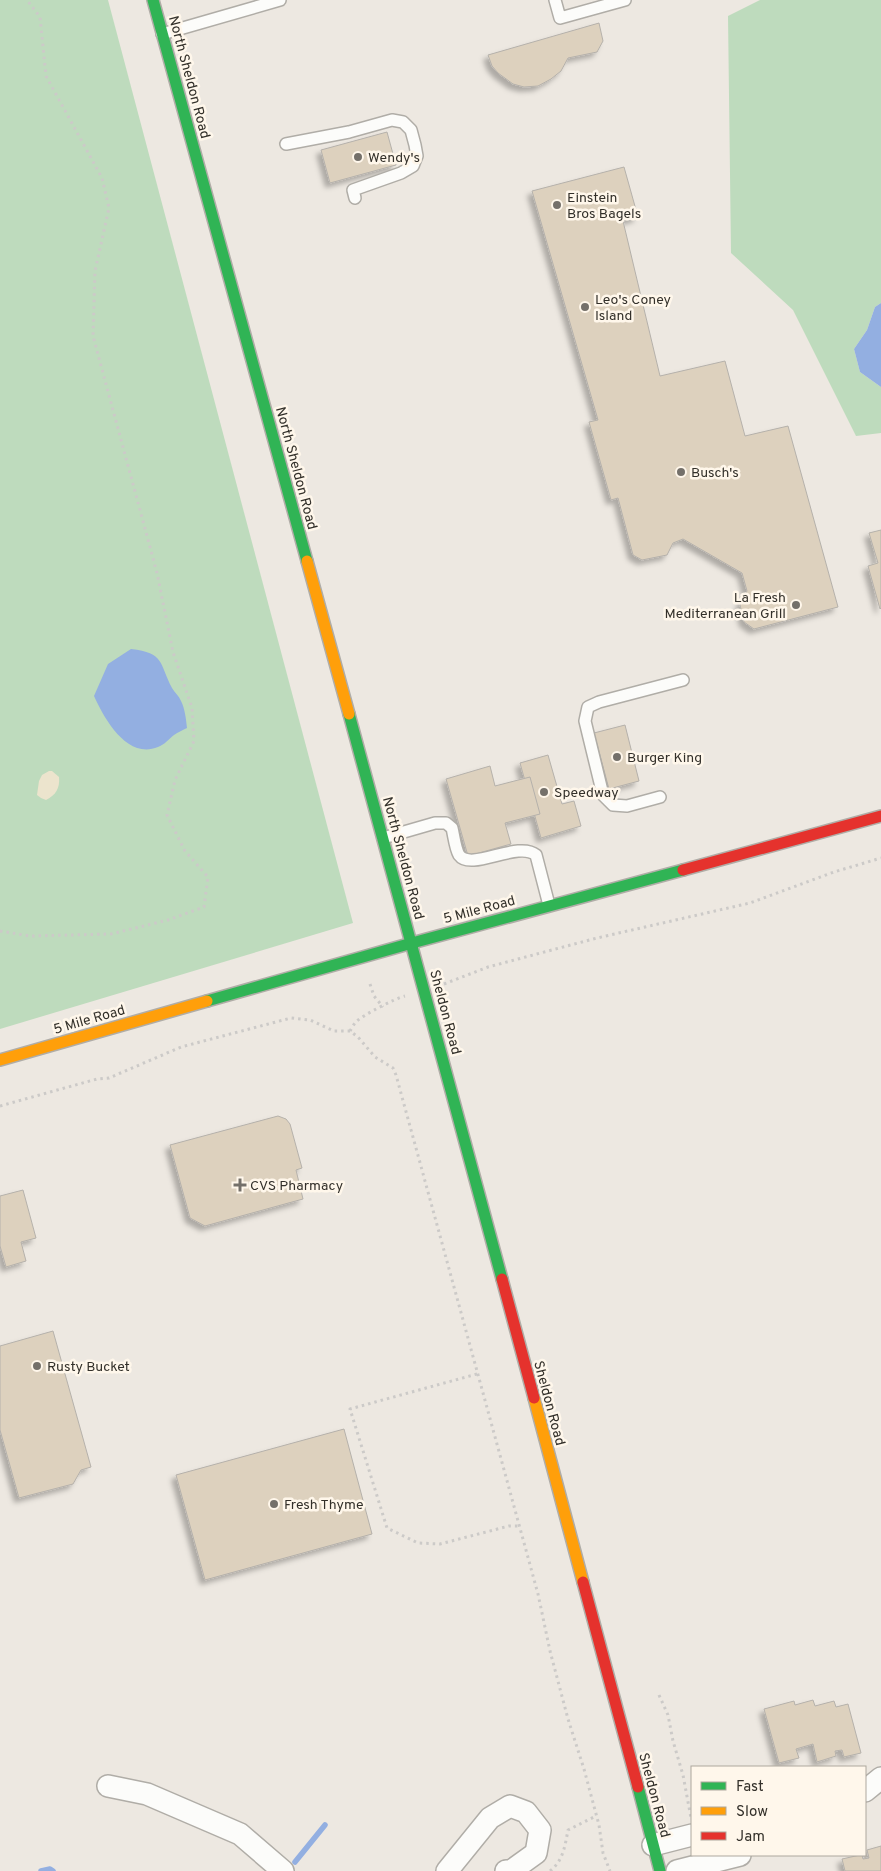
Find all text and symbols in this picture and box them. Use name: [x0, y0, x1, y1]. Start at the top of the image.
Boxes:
street label: North Sheldon Road: [164, 14, 213, 141]
place label: Wendy's: [368, 150, 420, 167]
marker: Wendy's: [352, 151, 364, 163]
place label: Einstein Bros Bagels: [567, 190, 641, 223]
marker: Einstein Bros Bagels: [551, 199, 563, 211]
place label: Leo's Coney Island: [595, 292, 671, 325]
marker: Leo's Coney Island: [579, 301, 591, 313]
street label: North Sheldon Road: [271, 405, 320, 532]
place label: Busch's: [691, 465, 739, 482]
marker: Busch's: [675, 466, 687, 478]
place label: La Fresh Mediterranean Grill: [664, 590, 786, 623]
marker: La Fresh Mediterranean Grill: [790, 599, 802, 611]
place label: Burger King: [627, 750, 702, 767]
marker: Burger King: [611, 751, 623, 763]
place label: Speedway: [554, 785, 619, 802]
marker: Speedway: [538, 786, 550, 798]
street label: North Sheldon Road: [378, 795, 427, 922]
street label: 5 Mile Road: [442, 893, 517, 928]
street label: Sheldon Road: [425, 968, 464, 1057]
street label: 5 Mile Road: [52, 1002, 127, 1039]
place label: CVS Pharmacy: [250, 1178, 343, 1195]
marker: CVS Pharmacy: [234, 1179, 246, 1191]
place label: Rusty Bucket: [47, 1359, 130, 1376]
street label: Sheldon Road: [529, 1359, 568, 1448]
marker: Rusty Bucket: [31, 1360, 43, 1372]
place label: Fresh Thyme: [284, 1497, 364, 1514]
marker: Fresh Thyme: [268, 1498, 280, 1510]
street label: Sheldon Road: [634, 1751, 673, 1840]
legend: [691, 1766, 866, 1856]
text: Fast: [736, 1778, 764, 1797]
text: Slow: [736, 1803, 768, 1822]
text: Jam: [736, 1828, 765, 1847]

